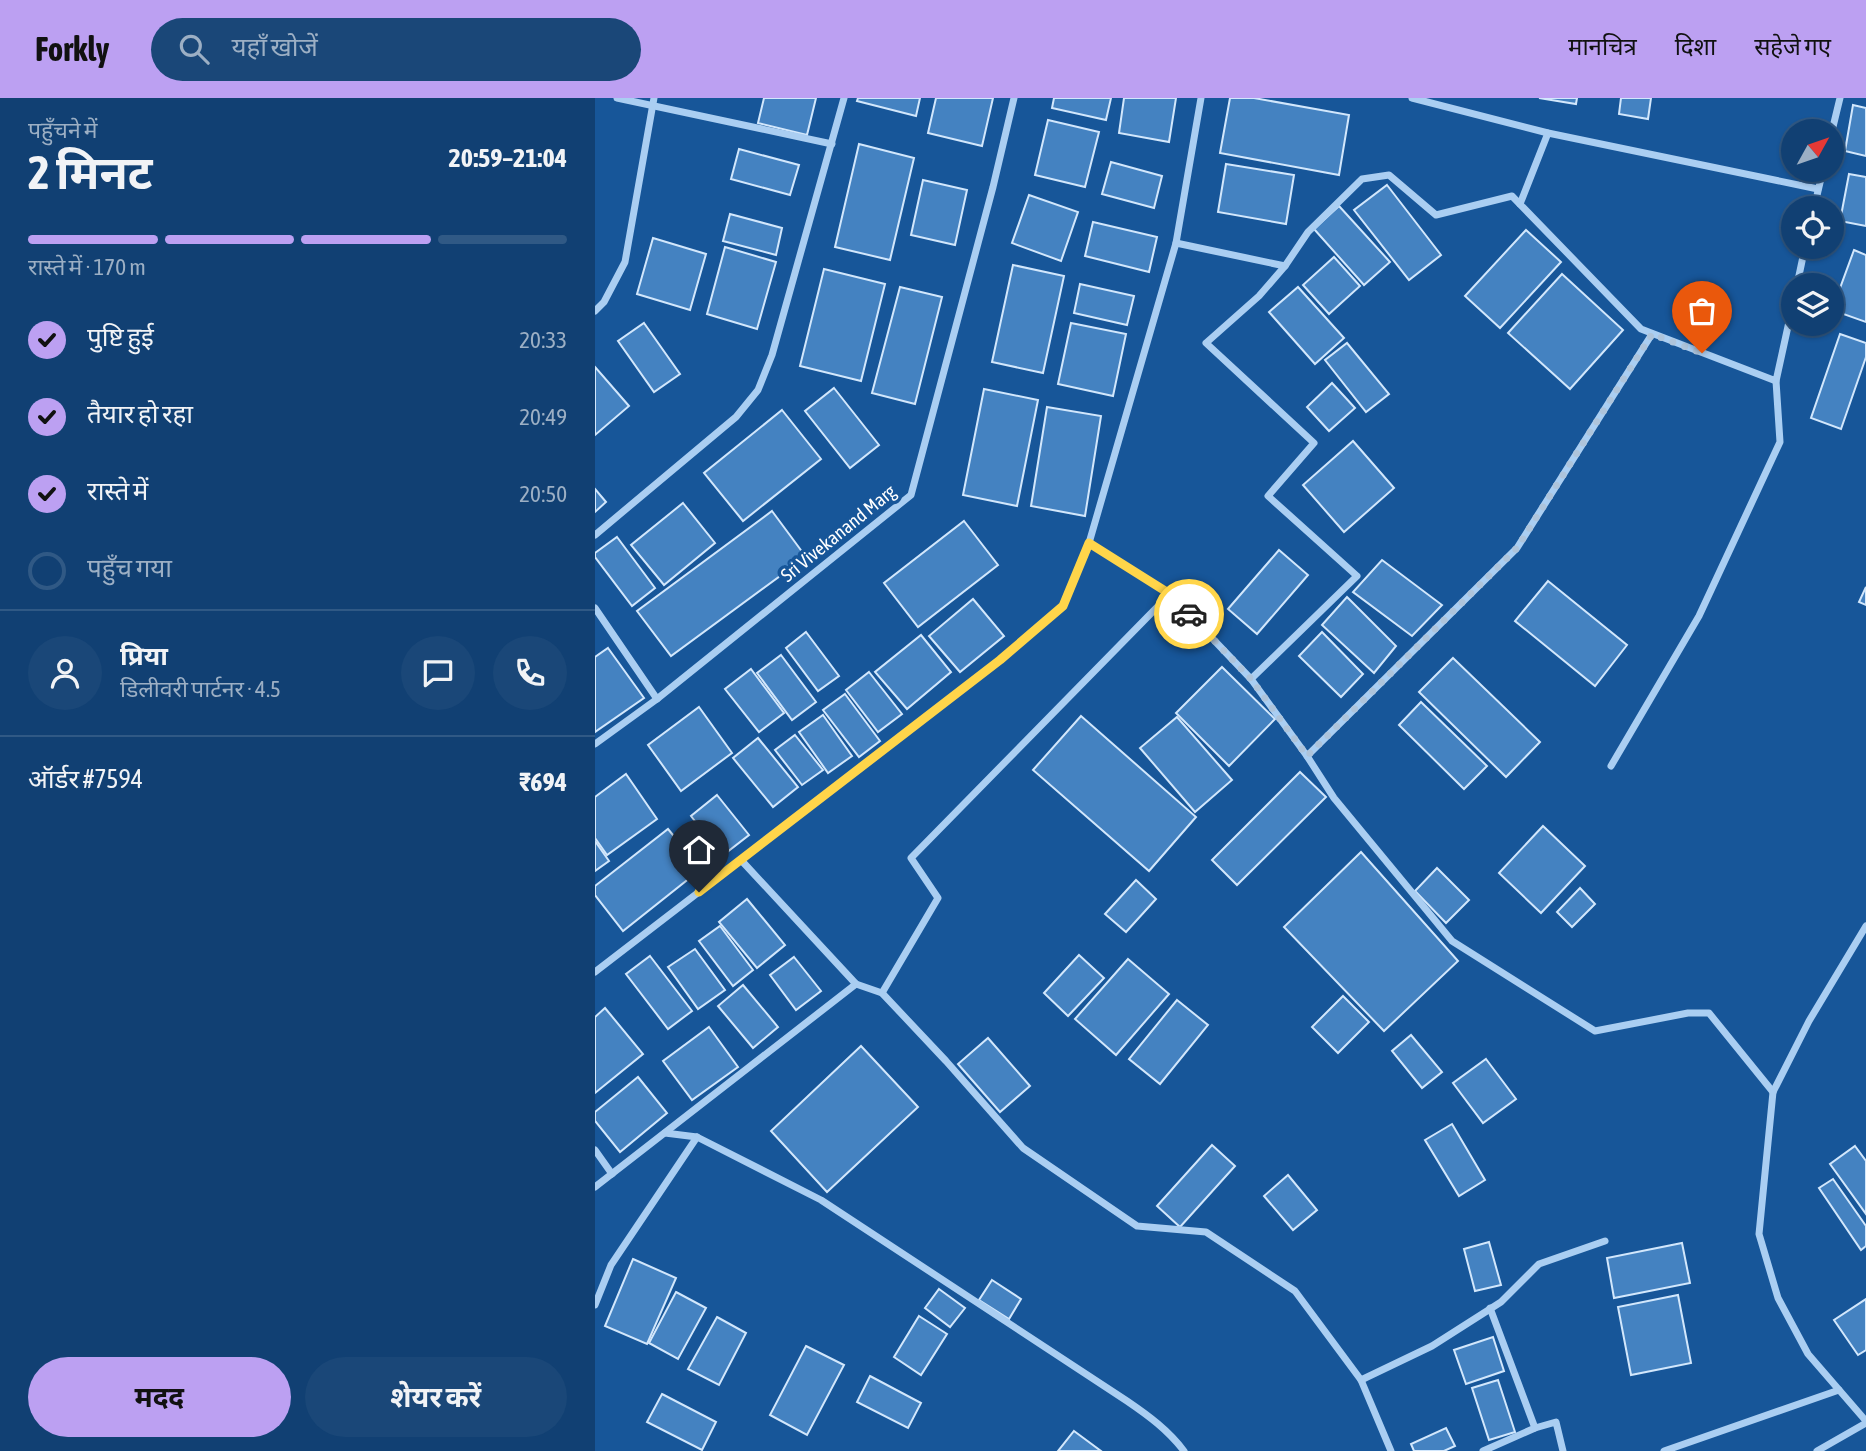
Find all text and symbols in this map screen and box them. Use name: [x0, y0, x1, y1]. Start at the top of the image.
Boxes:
search box: [151, 18, 641, 81]
text: Forkly: [35, 30, 109, 68]
icon: search: [175, 30, 213, 68]
text: यहाँ खोजें: [231, 32, 318, 62]
text: मानचित्र: [1568, 33, 1637, 60]
text: दिशा: [1675, 33, 1716, 60]
text: सहेजे गए: [1754, 33, 1831, 60]
text: पहुँचने में: [28, 117, 98, 143]
north arrow: [1781, 119, 1845, 182]
map controls: [1781, 119, 1844, 336]
text: 20:59–21:04: [449, 143, 567, 173]
text: 2 मिनट: [28, 146, 152, 199]
button: locate: [1781, 196, 1844, 259]
text: रास्ते में · 170 m: [28, 254, 146, 280]
button: layers: [1781, 273, 1844, 336]
pin: [1672, 281, 1732, 353]
icon: bag: [1683, 292, 1721, 330]
icon: check: [28, 321, 66, 359]
text: पुष्टि हुई: [87, 322, 154, 352]
text: 20:33: [519, 327, 567, 353]
icon: check: [28, 398, 66, 436]
text: तैयार हो रहा: [87, 399, 193, 429]
text: 20:49: [519, 404, 567, 430]
icon: check: [28, 475, 66, 513]
text: रास्ते में: [87, 476, 148, 506]
street label: Sri Vivekanand Marg: [776, 479, 900, 586]
text: 20:50: [519, 481, 567, 507]
text: पहुँच गया: [87, 553, 172, 583]
courier: [1154, 579, 1224, 649]
icon: car: [1170, 595, 1208, 633]
button: person: [28, 636, 102, 710]
button: chat: [401, 636, 475, 710]
button: phone: [493, 636, 567, 710]
text: प्रिया: [120, 641, 168, 671]
text: डिलीवरी पार्टनर · 4.5: [120, 676, 281, 702]
text: ऑर्डर #7594: [28, 764, 143, 794]
text: ₹694: [519, 767, 567, 797]
pin: [669, 820, 729, 892]
icon: home: [680, 831, 718, 869]
button: मदद: [28, 1357, 291, 1437]
button: शेयर करें: [305, 1357, 567, 1437]

